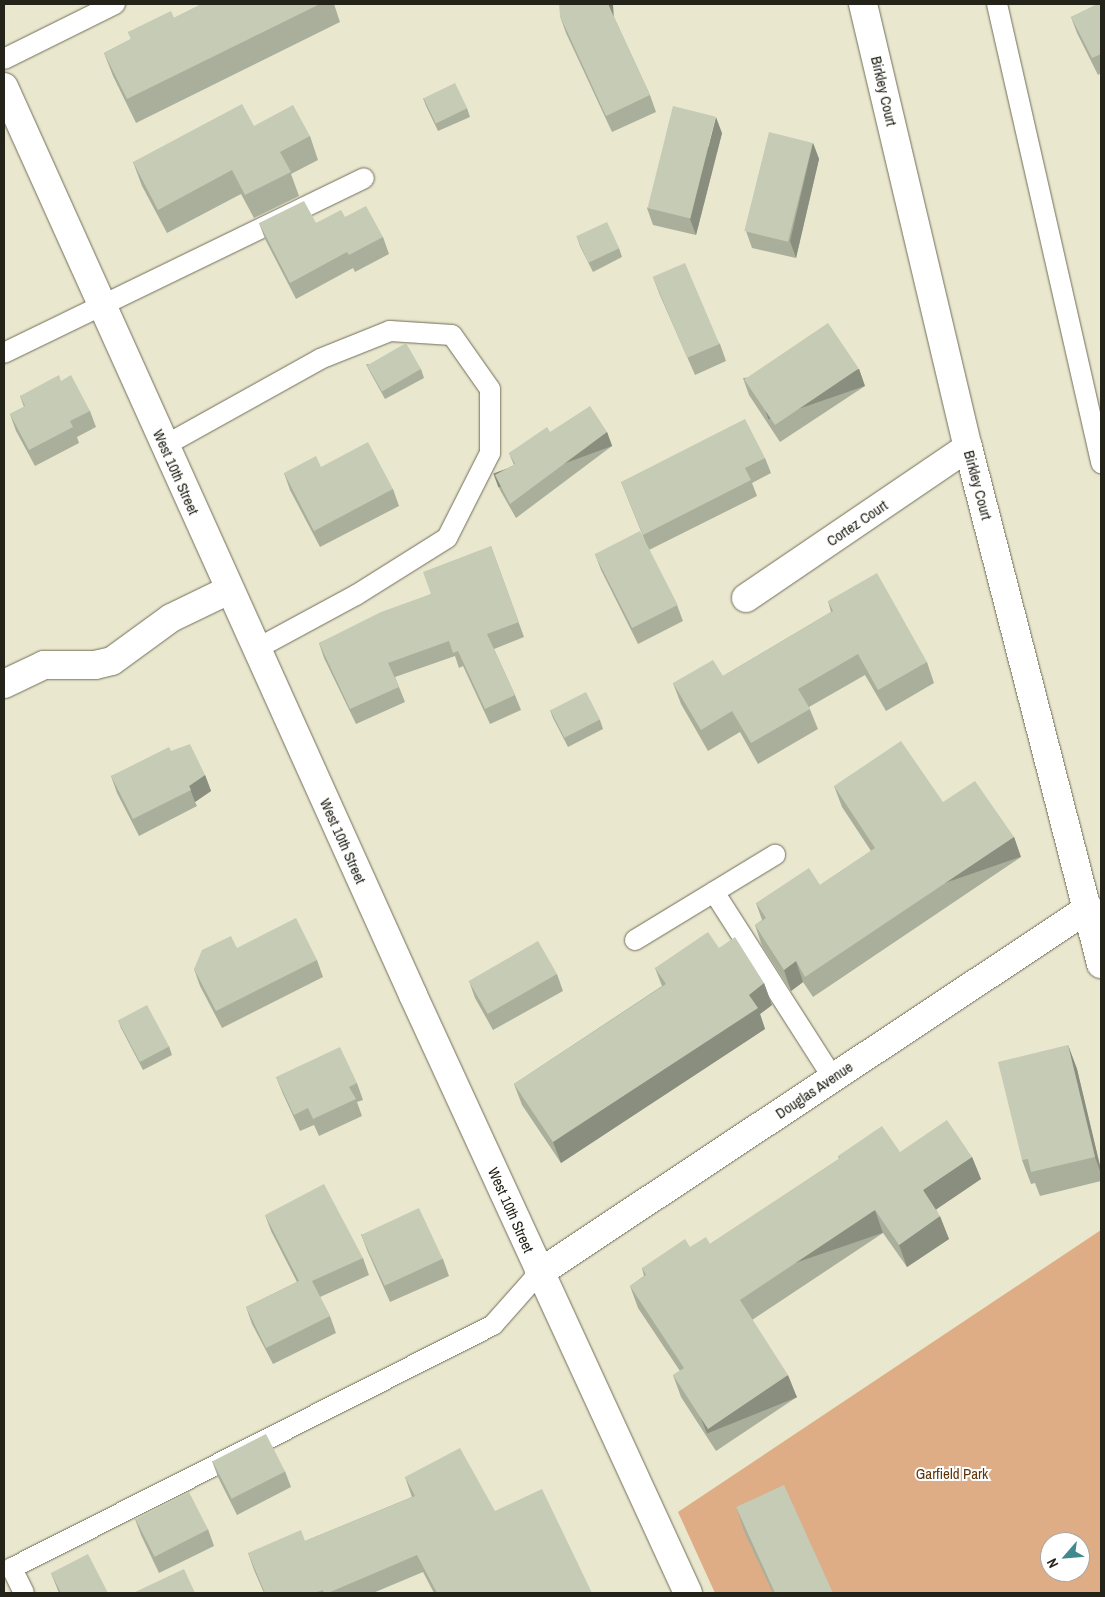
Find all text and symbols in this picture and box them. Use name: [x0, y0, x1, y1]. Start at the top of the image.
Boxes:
street label: Birkley Court: [867, 54, 901, 128]
street label: West 10th Street: [149, 427, 203, 517]
street label: Birkley Court: [960, 448, 996, 522]
street label: Cortez Court: [823, 496, 891, 550]
street label: West 10th Street: [316, 796, 370, 886]
street label: Douglas Avenue: [772, 1057, 856, 1123]
street label: West 10th Street: [484, 1165, 538, 1255]
park label: Garfield Park: [916, 1465, 988, 1483]
north arrow: [1040, 1532, 1090, 1582]
text: N: [1043, 1556, 1062, 1571]

